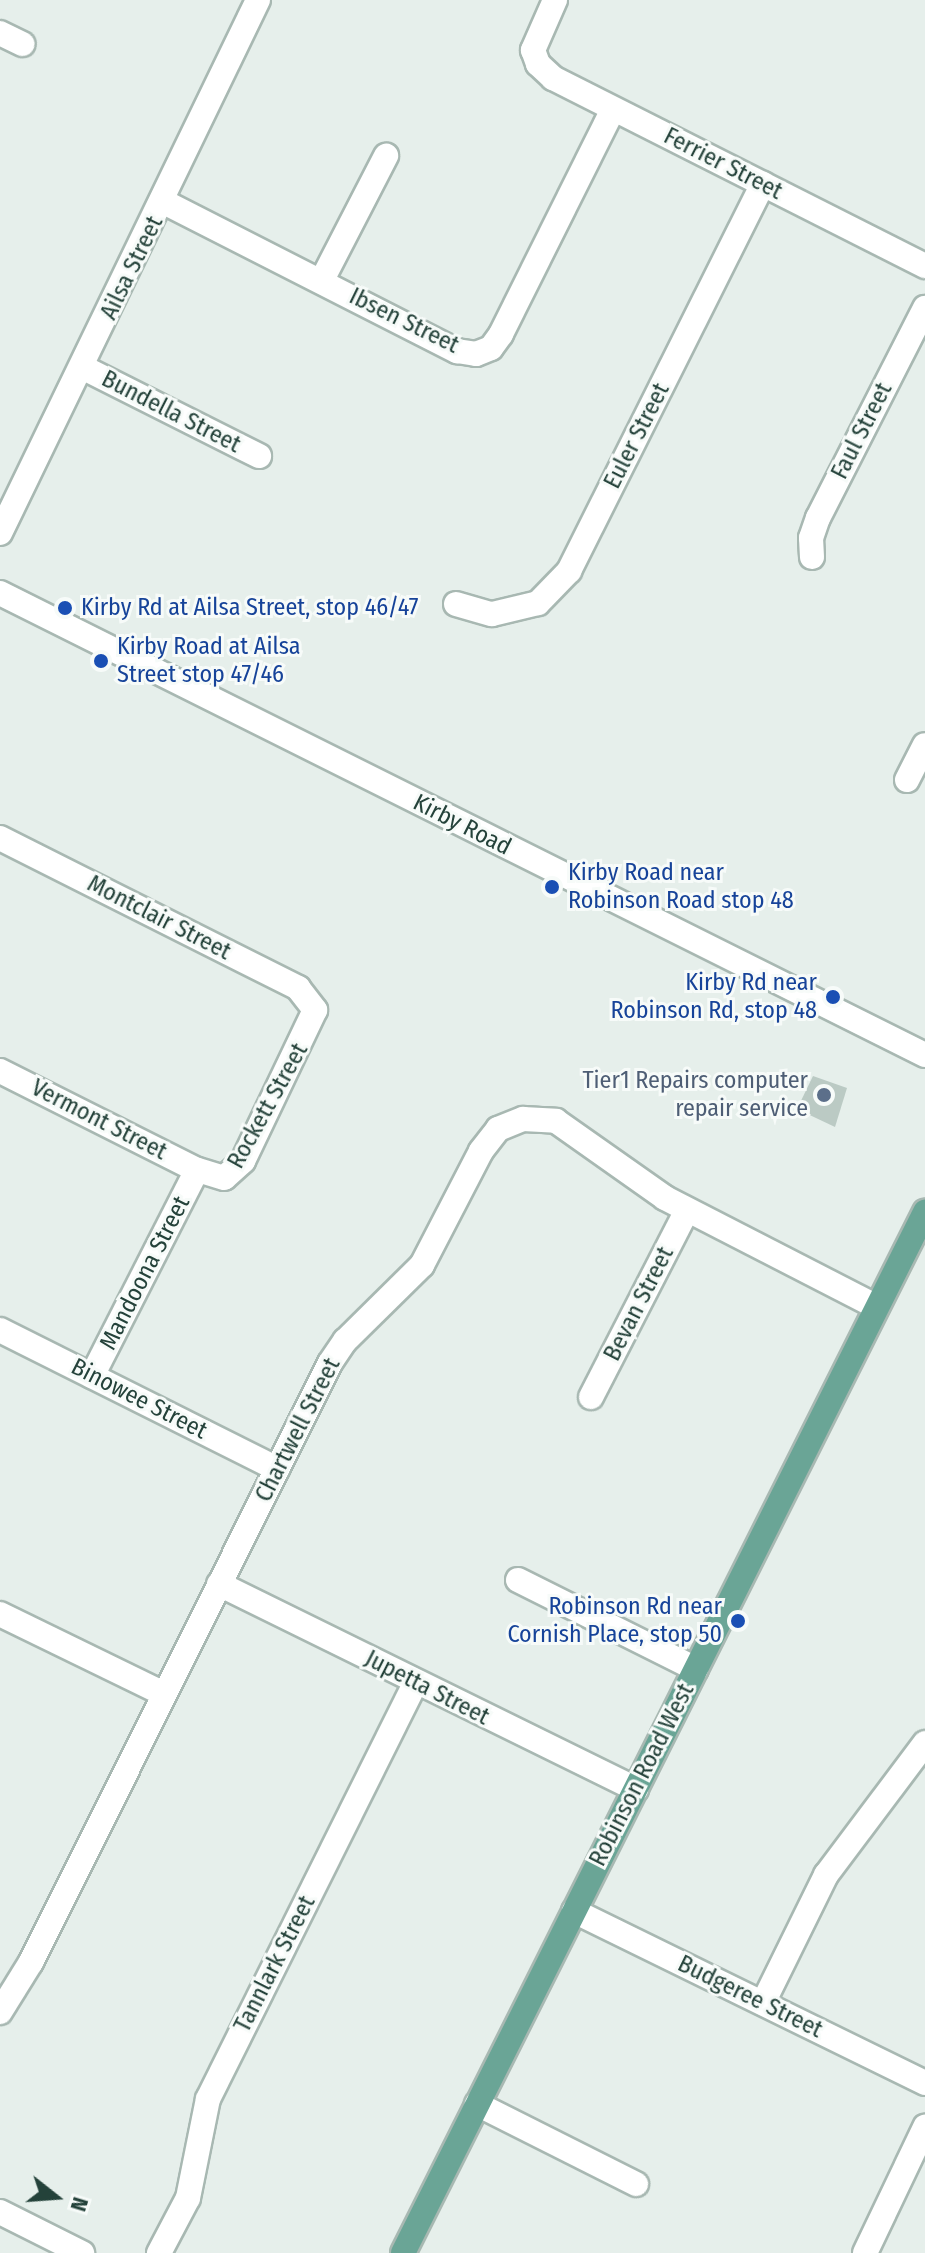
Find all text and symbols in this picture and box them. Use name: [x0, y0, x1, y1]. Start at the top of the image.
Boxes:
street label: Ferrier Street: [659, 122, 787, 206]
street label: Ailsa Street: [95, 212, 169, 324]
street label: Ibsen Street: [344, 282, 464, 360]
street label: Bundella Street: [97, 365, 245, 459]
street label: Euler Street: [598, 378, 676, 494]
street label: Faul Street: [825, 378, 899, 484]
place label: Kirby Rd at Ailsa Street, stop 46/47: [81, 594, 419, 622]
marker: Kirby Rd at Ailsa Street, stop 46/47: [56, 599, 74, 617]
place label: Kirby Road at Ailsa Street stop 47/46: [117, 633, 301, 689]
marker: Kirby Road at Ailsa Street stop 47/46: [92, 652, 110, 670]
street label: Kirby Road: [408, 788, 516, 862]
place label: Kirby Road near Robinson Road stop 48: [568, 859, 794, 915]
street label: Montclair Street: [82, 869, 236, 967]
marker: Kirby Road near Robinson Road stop 48: [543, 878, 561, 896]
place label: Kirby Rd near Robinson Rd, stop 48: [610, 969, 817, 1025]
marker: Kirby Rd near Robinson Rd, stop 48: [824, 988, 842, 1006]
street label: Rockett Street: [222, 1038, 314, 1174]
place label: Tier1 Repairs computer repair service: [582, 1067, 808, 1123]
street label: Vermont Street: [26, 1074, 172, 1166]
marker: Tier1 Repairs computer repair service: [815, 1086, 833, 1104]
street label: Mandoona Street: [94, 1191, 196, 1355]
street label: Bevan Street: [598, 1242, 680, 1366]
street label: Binowee Street: [66, 1352, 212, 1446]
street label: Chartwell Street: [249, 1353, 347, 1507]
place label: Robinson Rd near Cornish Place, stop 50: [507, 1593, 722, 1649]
marker: Robinson Rd near Cornish Place, stop 50: [729, 1612, 747, 1630]
street label: Jupetta Street: [360, 1644, 494, 1732]
street label: Robinson Road West: [584, 1679, 700, 1871]
street label: Tannlark Street: [228, 1891, 322, 2037]
street label: Budgeree Street: [673, 1950, 827, 2044]
north arrow: [16, 2157, 96, 2237]
text: N: [65, 2194, 94, 2214]

